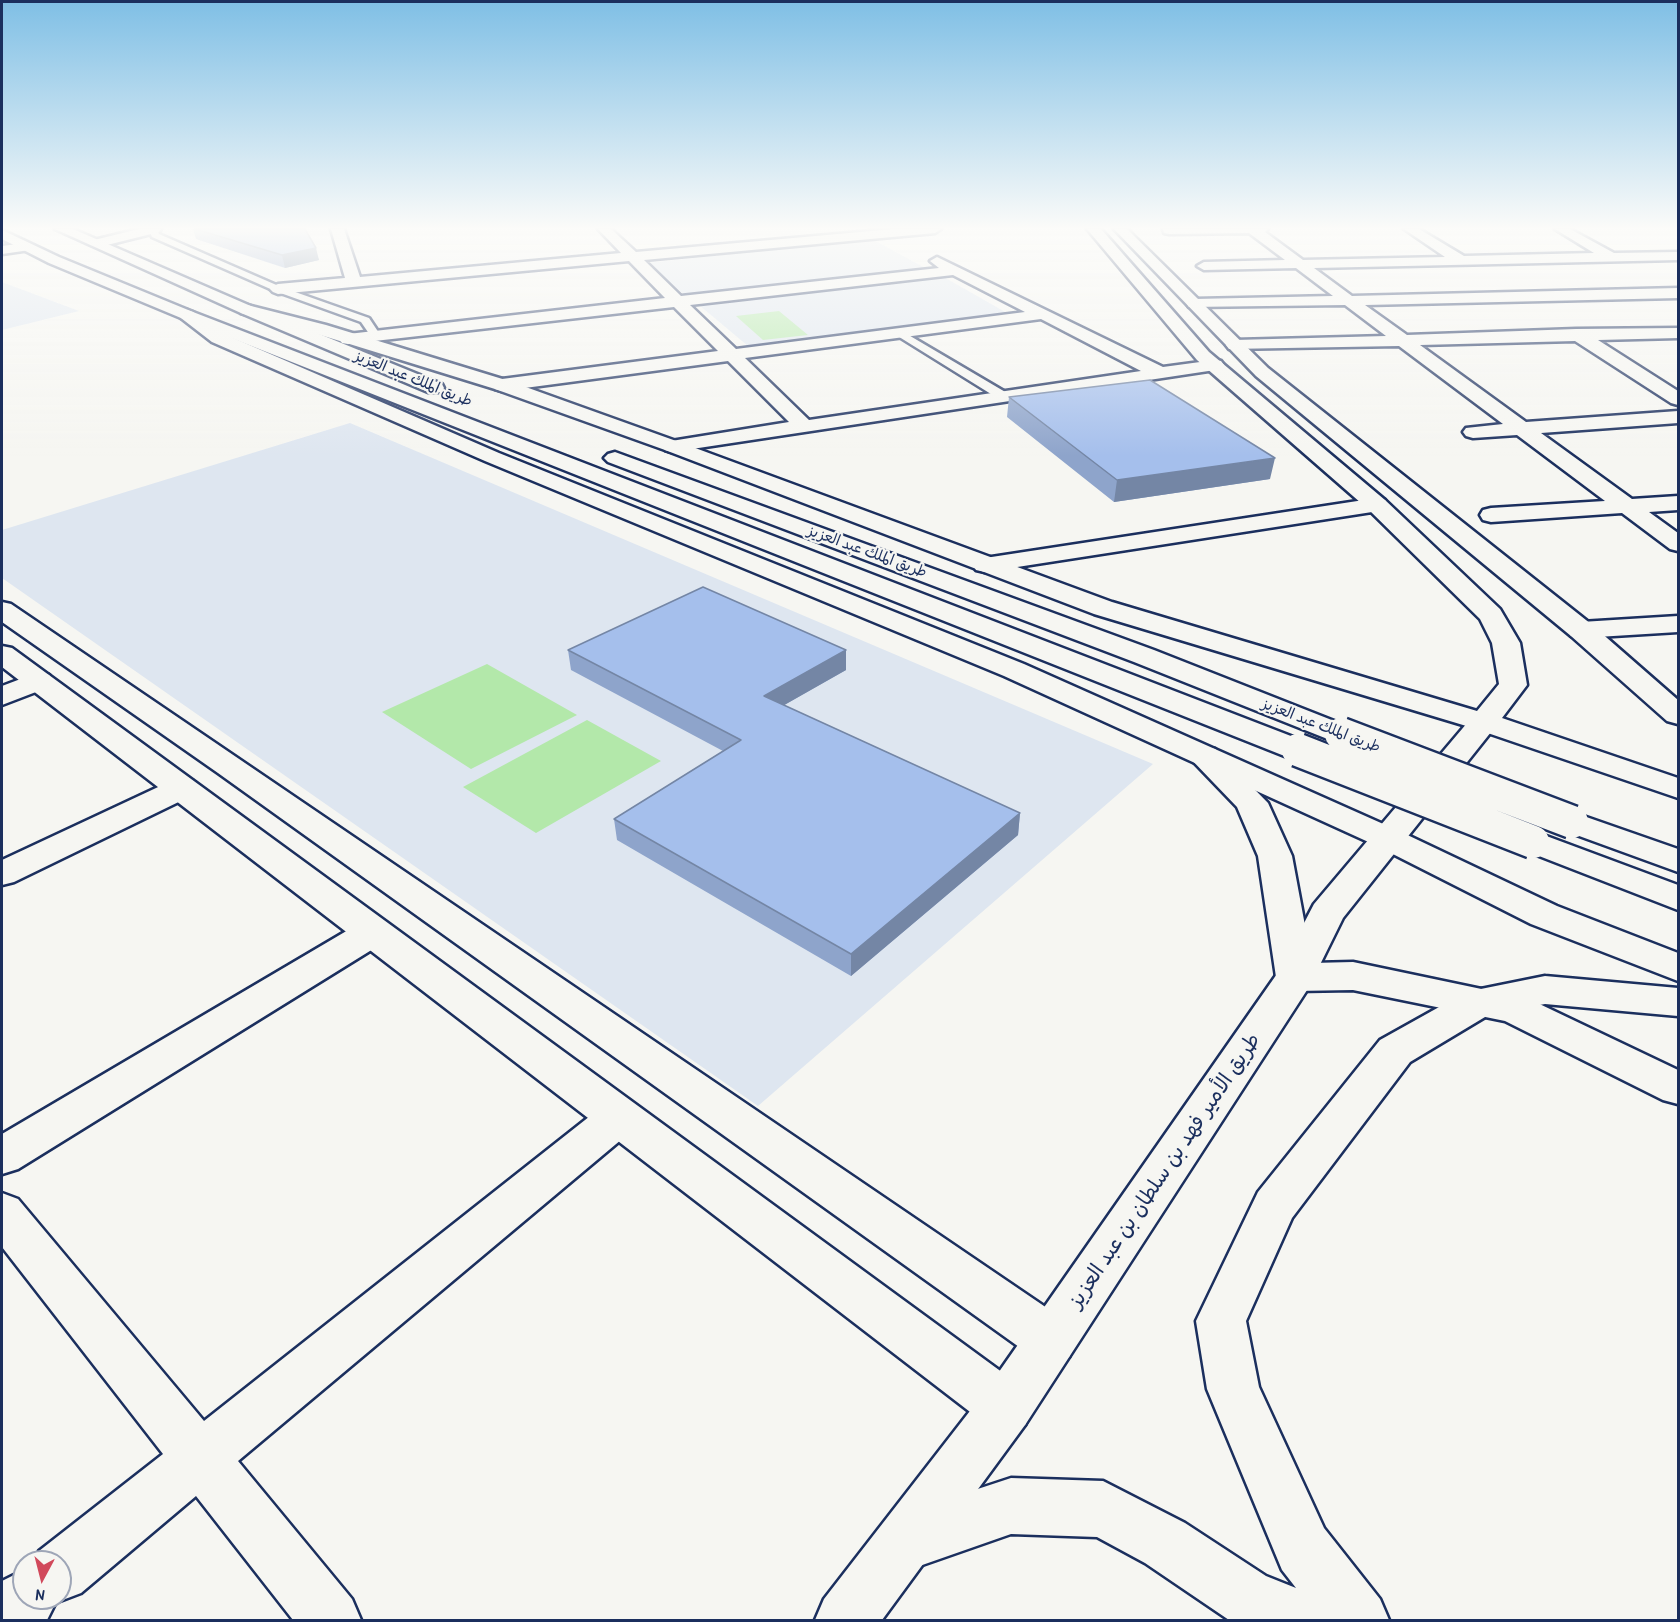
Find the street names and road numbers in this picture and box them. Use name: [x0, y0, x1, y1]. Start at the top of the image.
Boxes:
street label: طريق الملك عبد العزيز: [351, 347, 475, 411]
street label: طريق الملك عبد العزيز: [805, 522, 929, 582]
street label: طريق الملك عبد العزيز: [1259, 695, 1383, 757]
street label: طريق الأمير فهد بن سلطان بن عبد العزيز: [1063, 1029, 1267, 1313]

